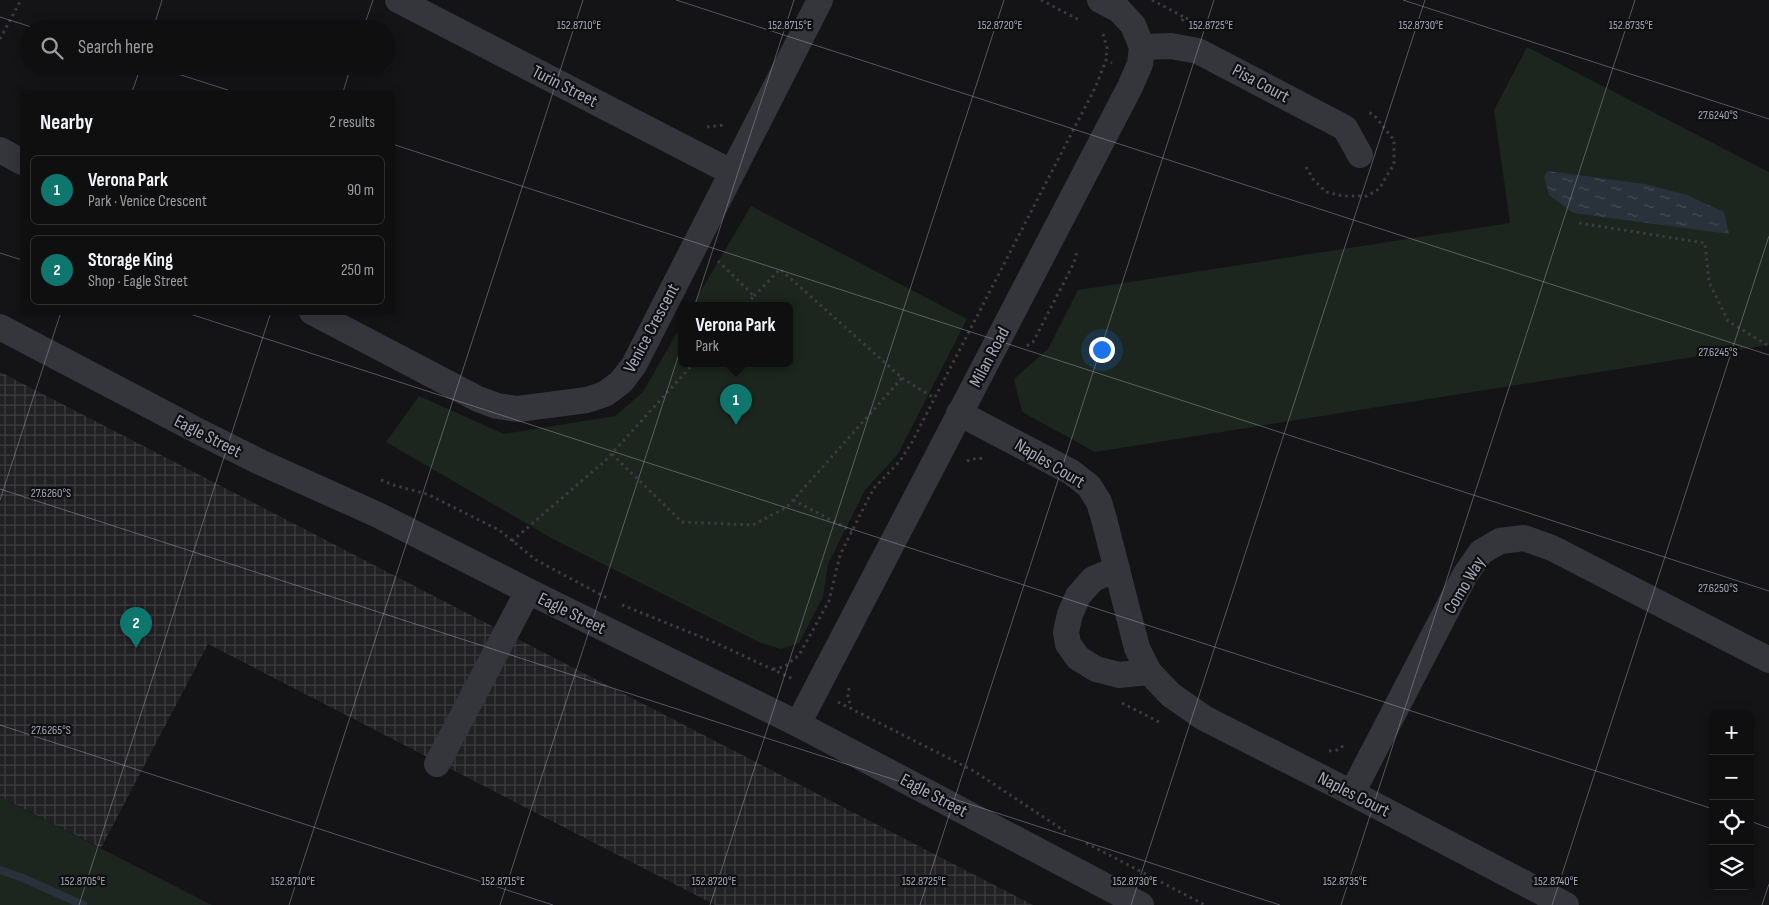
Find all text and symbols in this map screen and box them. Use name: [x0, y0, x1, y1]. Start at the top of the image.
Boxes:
text: 152.8710°E: [557, 18, 601, 33]
text: 152.8715°E: [768, 18, 812, 33]
text: 152.8720°E: [978, 18, 1023, 33]
text: 152.8725°E: [1189, 18, 1233, 33]
text: 152.8730°E: [1398, 18, 1444, 33]
text: 152.8735°E: [1609, 18, 1653, 33]
search box: [20, 20, 395, 75]
icon: search: [38, 34, 66, 62]
text: Search here: [78, 36, 154, 59]
street label: Pisa Court: [1229, 60, 1293, 107]
street label: Turin Street: [529, 61, 601, 112]
text: 27.6240°S: [1698, 108, 1738, 123]
text: Nearby: [40, 110, 93, 135]
text: 2 results: [329, 113, 375, 132]
text: Verona Park: [88, 169, 168, 192]
text: 1: [54, 181, 60, 200]
text: 90 m: [347, 181, 374, 200]
text: Park · Venice Crescent: [88, 192, 207, 211]
text: Storage King: [88, 249, 173, 272]
text: 2: [53, 261, 61, 280]
text: 250 m: [341, 261, 374, 280]
text: Shop · Eagle Street: [88, 272, 188, 291]
street label: Venice Crescent: [619, 280, 684, 376]
popup: [678, 302, 793, 367]
text: Verona Park: [696, 314, 775, 337]
street label: Milan Road: [965, 324, 1014, 391]
text: Park: [696, 337, 719, 356]
your location: [1089, 337, 1115, 363]
text: 27.6245°S: [1698, 345, 1738, 360]
pin: 1: [720, 384, 752, 425]
street label: Eagle Street: [171, 411, 245, 463]
street label: Naples Court: [1011, 434, 1089, 493]
text: 27.6260°S: [31, 486, 71, 501]
street label: Como Way: [1439, 553, 1490, 618]
text: 27.6250°S: [1698, 581, 1738, 596]
street label: Eagle Street: [535, 588, 610, 639]
pin: 2: [120, 607, 152, 648]
map controls: [1709, 710, 1754, 890]
button: +: [1709, 710, 1754, 755]
text: 27.6265°S: [31, 723, 71, 738]
button: −: [1709, 755, 1754, 800]
street label: Naples Court: [1314, 767, 1394, 822]
street label: Eagle Street: [897, 769, 971, 822]
button: locate: [1709, 800, 1754, 845]
button: layers: [1709, 845, 1754, 890]
text: 152.8705°E: [61, 874, 105, 889]
text: 152.8710°E: [271, 874, 315, 889]
text: 152.8715°E: [481, 874, 525, 889]
text: 152.8720°E: [692, 874, 737, 889]
text: 152.8725°E: [902, 874, 946, 889]
text: 152.8730°E: [1112, 874, 1158, 889]
text: 152.8735°E: [1323, 874, 1367, 889]
text: 152.8740°E: [1534, 874, 1578, 889]

